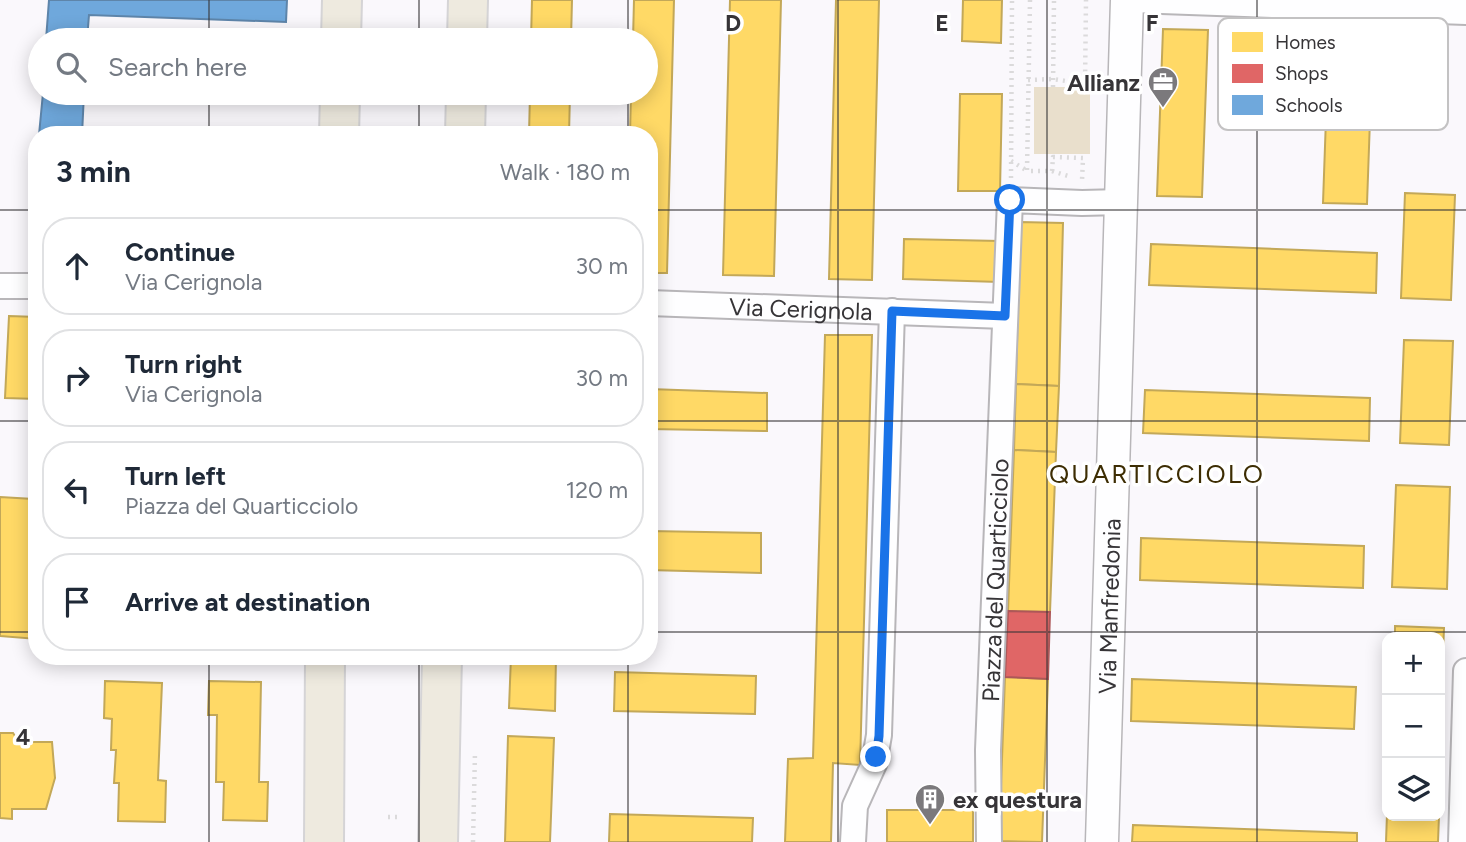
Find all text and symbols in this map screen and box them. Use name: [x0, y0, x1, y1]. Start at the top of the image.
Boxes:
text: D: [725, 9, 741, 37]
text: E: [935, 9, 949, 37]
text: F: [1146, 9, 1159, 37]
legend: [1218, 18, 1448, 130]
search box: [28, 28, 658, 105]
text: Homes: [1275, 31, 1336, 54]
icon: search: [52, 48, 90, 86]
text: Search here: [108, 51, 247, 83]
text: Shops: [1275, 62, 1329, 85]
office icon: Allianz: [1146, 65, 1180, 109]
place label: Allianz: [1067, 68, 1140, 97]
text: Schools: [1275, 94, 1343, 117]
text: 3 min: [56, 153, 131, 190]
text: Walk · 180 m: [500, 158, 630, 186]
route start: [994, 184, 1025, 215]
text: Continue: [125, 236, 235, 268]
icon: ahead: [58, 247, 96, 285]
text: 30 m: [575, 252, 628, 280]
text: Via Cerignola: [125, 268, 262, 296]
street label: Via Cerignola: [729, 291, 873, 326]
text: Turn right: [125, 348, 242, 380]
icon: right: [58, 359, 96, 397]
text: 30 m: [575, 364, 628, 392]
text: Via Cerignola: [125, 380, 262, 408]
street label: Piazza del Quarticciolo: [975, 458, 1014, 703]
district label: QUARTICCIOLO: [1049, 458, 1265, 490]
text: Turn left: [125, 460, 226, 492]
icon: left: [58, 471, 96, 509]
text: 120 m: [566, 476, 628, 504]
text: Piazza del Quarticciolo: [125, 492, 358, 520]
street label: Via Manfredonia: [1092, 518, 1126, 694]
icon: arrive: [58, 583, 96, 621]
text: Arrive at destination: [125, 586, 370, 618]
map controls: [1382, 632, 1445, 821]
button: +: [1382, 632, 1445, 695]
button: −: [1382, 695, 1445, 758]
text: 4: [16, 723, 30, 751]
route end: [860, 741, 891, 772]
button: layers: [1382, 758, 1445, 821]
building icon: ex questura: [913, 782, 947, 826]
place label: ex questura: [953, 785, 1082, 814]

